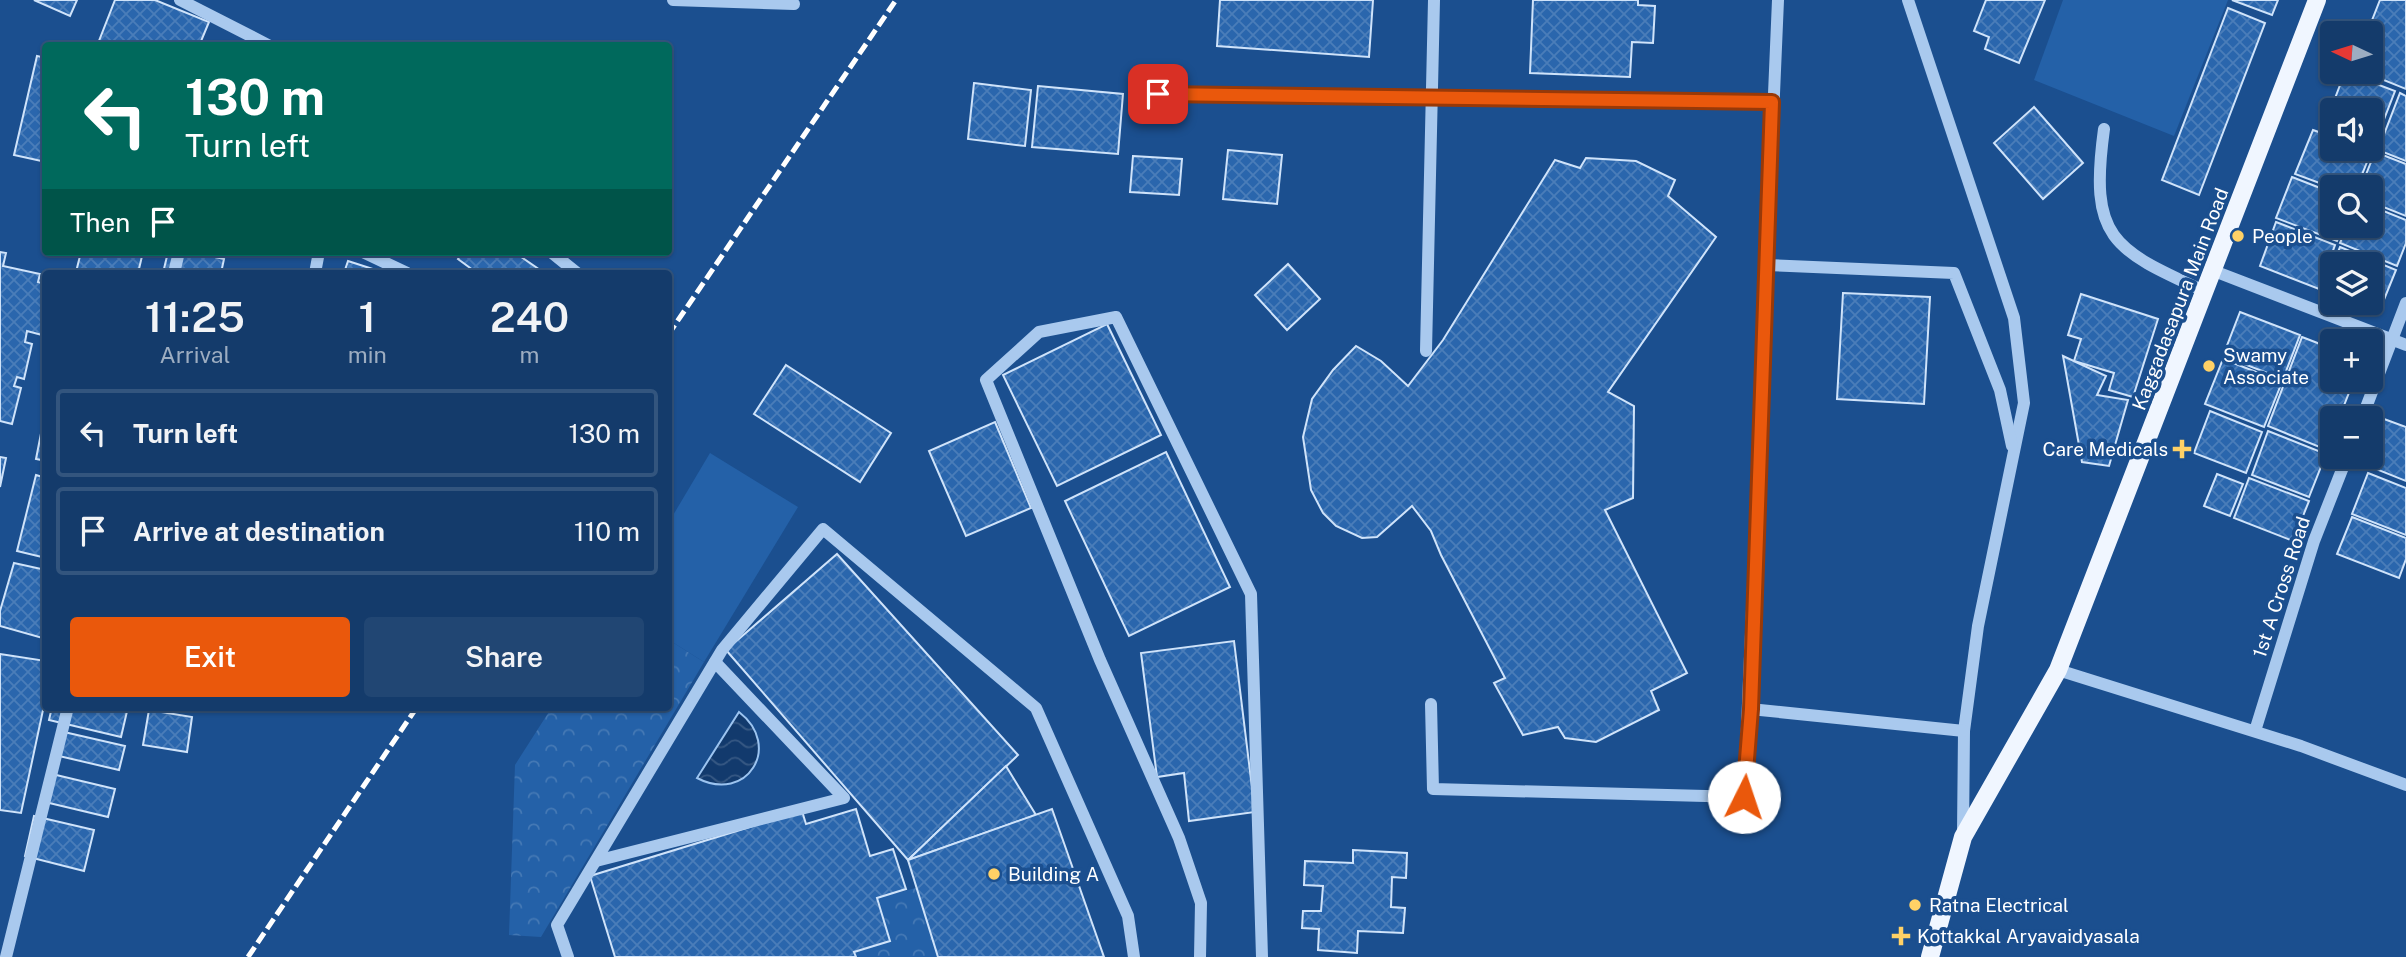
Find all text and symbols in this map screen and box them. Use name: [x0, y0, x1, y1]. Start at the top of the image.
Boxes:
north arrow: [2320, 21, 2384, 84]
map controls: [2320, 21, 2383, 469]
pin: [1128, 64, 1188, 124]
text: 130 m: [185, 68, 325, 126]
icon: left: [70, 70, 161, 161]
icon: arrive: [1139, 75, 1177, 113]
button: sound: [2320, 98, 2383, 161]
text: Turn left: [185, 127, 310, 164]
button: search: [2320, 175, 2383, 238]
street label: Kaggadasapura Main Road: [2127, 185, 2233, 413]
icon: arrive: [144, 203, 182, 241]
text: Then: [70, 207, 130, 238]
place label: People: [2252, 225, 2313, 247]
marker: People: [2230, 228, 2246, 244]
button: layers: [2320, 252, 2383, 315]
text: 11:25: [145, 292, 245, 341]
text: 1: [359, 292, 376, 341]
text: 240: [490, 292, 569, 341]
button: +: [2320, 329, 2383, 392]
text: Arrival: [159, 341, 230, 368]
text: min: [348, 341, 387, 368]
text: m: [519, 341, 539, 368]
place label: Swamy Associate: [2223, 344, 2309, 388]
marker: Swamy Associate: [2201, 358, 2217, 374]
button: −: [2320, 406, 2383, 469]
icon: left: [74, 414, 112, 452]
text: Turn left: [133, 418, 238, 449]
text: 130 m: [568, 418, 640, 449]
place label: Care Medicals: [2043, 438, 2168, 460]
marker: Care Medicals: [2174, 441, 2190, 457]
icon: arrive: [74, 512, 112, 550]
street label: 1st A Cross Road: [2248, 514, 2314, 660]
text: Arrive at destination: [133, 516, 385, 547]
text: 110 m: [574, 516, 640, 547]
button: Exit: [70, 617, 350, 697]
button: Share: [364, 617, 644, 697]
position arrow: [1707, 760, 1781, 834]
place label: Building A: [1008, 863, 1099, 885]
marker: Building A: [986, 866, 1002, 882]
place label: Ratna Electrical: [1929, 894, 2069, 916]
marker: Ratna Electrical: [1907, 897, 1923, 913]
place label: Kottakkal Aryavaidyasala: [1917, 925, 2140, 947]
marker: Kottakkal Aryavaidyasala: [1891, 926, 1911, 946]

